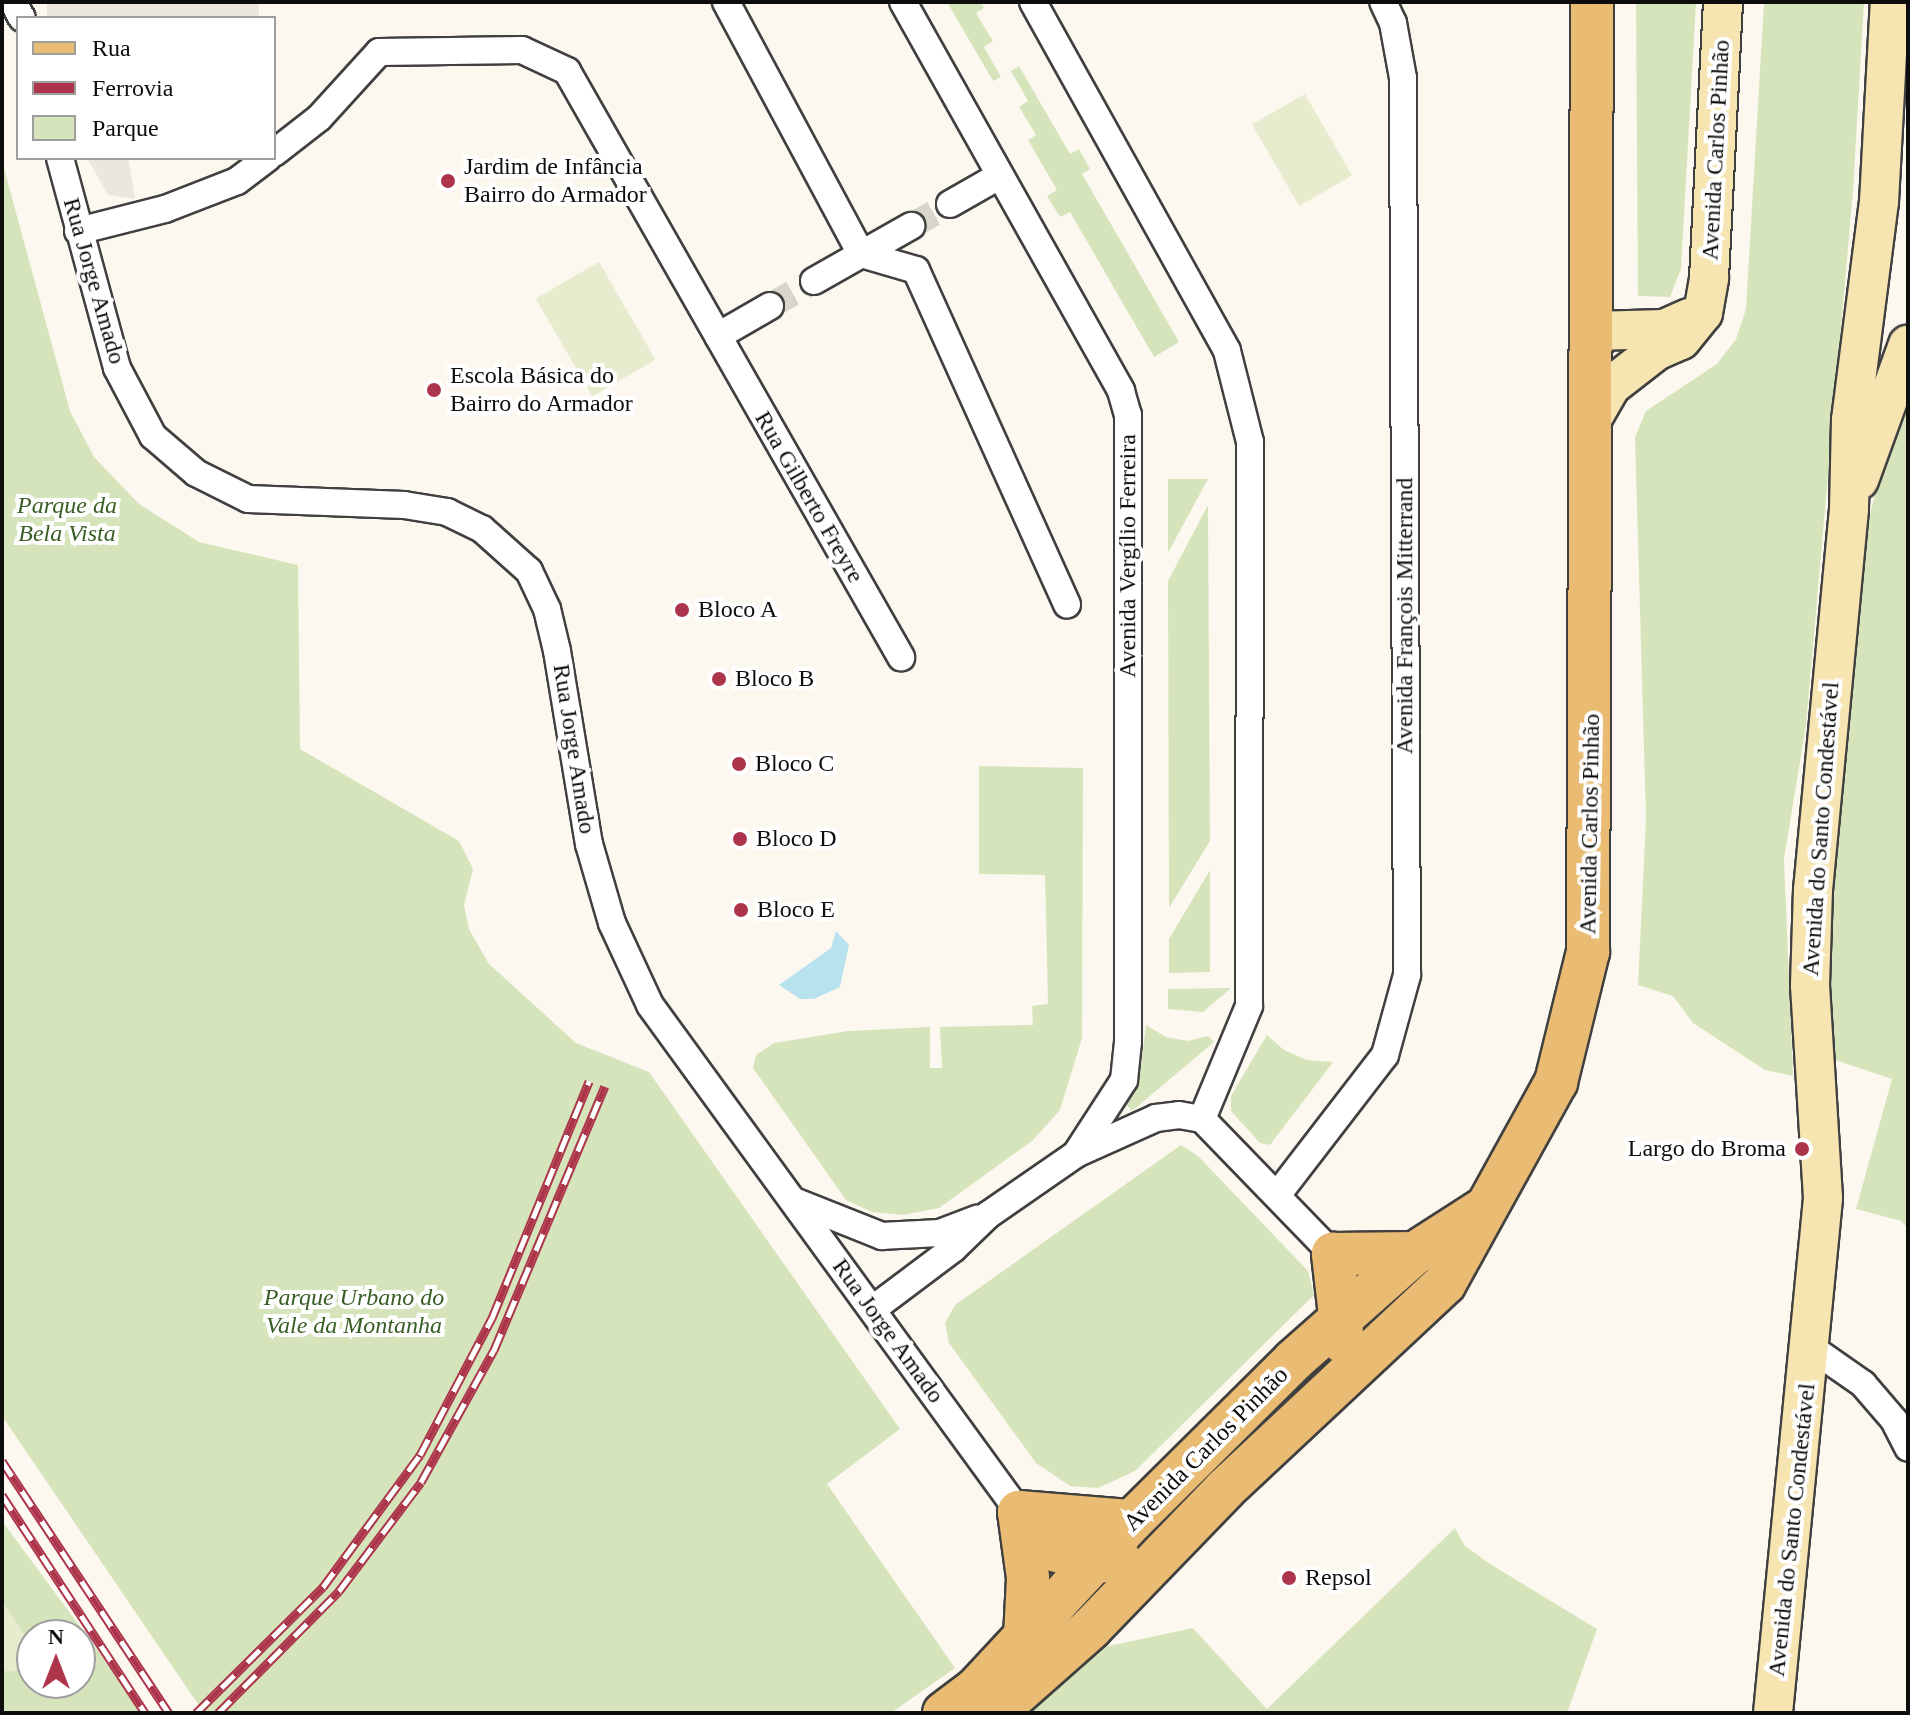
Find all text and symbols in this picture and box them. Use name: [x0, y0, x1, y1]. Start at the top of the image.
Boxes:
legend: [16, 16, 276, 160]
text: Rua: [92, 35, 131, 61]
street label: Avenida Carlos Pinhão: [1696, 39, 1736, 261]
text: Ferrovia: [92, 75, 173, 101]
text: Parque: [92, 115, 159, 141]
place label: Jardim de Infância Bairro do Armador: [464, 153, 648, 209]
marker: Jardim de Infância Bairro do Armador: [439, 172, 457, 190]
street label: Rua Jorge Amado: [56, 194, 132, 368]
place label: Escola Básica do Bairro do Armador: [450, 362, 634, 418]
marker: Escola Básica do Bairro do Armador: [425, 381, 443, 399]
street label: Rua Gilberto Freyre: [748, 406, 870, 588]
street label: Avenida Vergílio Ferreira: [1114, 434, 1142, 678]
street label: Avenida François Mitterrand: [1391, 478, 1419, 754]
park label: Parque da Bela Vista: [17, 492, 117, 548]
place label: Bloco A: [698, 596, 779, 624]
marker: Bloco A: [673, 601, 691, 619]
street label: Rua Jorge Amado: [546, 661, 602, 837]
place label: Bloco B: [735, 665, 814, 693]
marker: Bloco B: [710, 670, 728, 688]
street label: Avenida do Santo Condestável: [1796, 681, 1846, 977]
street label: Avenida Carlos Pinhão: [1574, 713, 1606, 935]
place label: Bloco C: [755, 750, 834, 778]
marker: Bloco C: [730, 755, 748, 773]
place label: Bloco D: [756, 825, 837, 853]
marker: Bloco D: [731, 830, 749, 848]
place label: Bloco E: [757, 896, 835, 924]
marker: Bloco E: [732, 901, 750, 919]
place label: Largo do Broma: [1628, 1135, 1786, 1163]
marker: Largo do Broma: [1793, 1140, 1811, 1158]
street label: Rua Jorge Amado: [826, 1253, 950, 1409]
park label: Parque Urbano do Vale da Montanha: [264, 1284, 444, 1340]
street label: Avenida Carlos Pinhão: [1118, 1361, 1294, 1537]
street label: Avenida do Santo Condestável: [1762, 1382, 1822, 1678]
place label: Repsol: [1305, 1564, 1372, 1592]
marker: Repsol: [1280, 1569, 1298, 1587]
north arrow: [16, 1619, 96, 1699]
text: N: [48, 1624, 64, 1649]

